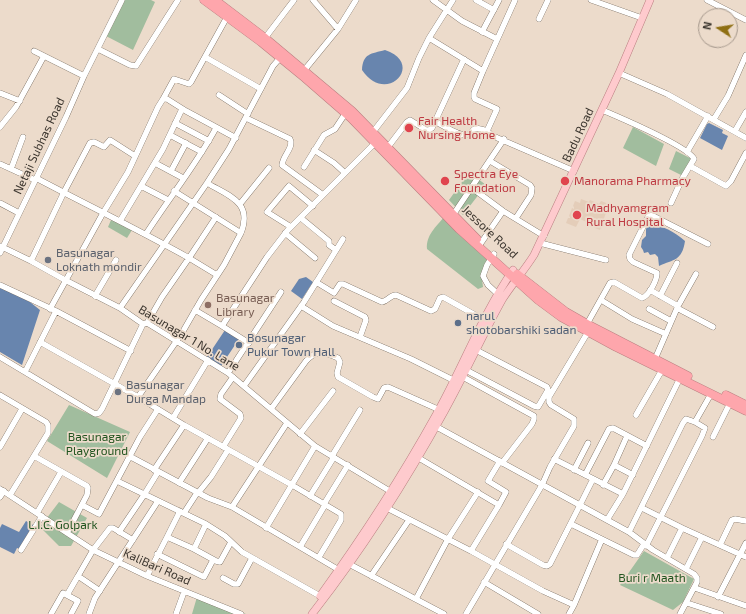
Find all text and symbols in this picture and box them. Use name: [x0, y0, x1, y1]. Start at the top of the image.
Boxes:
north arrow: [698, 8, 738, 48]
text: N: [700, 20, 714, 31]
street label: Netaji Subhas Road: [10, 95, 68, 197]
street label: Badu Road: [559, 106, 597, 164]
place label: Fair Health Nursing Home: [418, 114, 495, 142]
marker: Fair Health Nursing Home: [403, 122, 415, 134]
place label: Spectra Eye Foundation: [454, 167, 518, 195]
place label: Manorama Pharmacy: [574, 174, 691, 188]
marker: Spectra Eye Foundation: [439, 175, 451, 187]
marker: Manorama Pharmacy: [559, 175, 571, 187]
place label: Madhyamgram Rural Hospital: [586, 201, 669, 229]
street label: Jessore Road: [459, 203, 521, 261]
marker: Madhyamgram Rural Hospital: [571, 209, 583, 221]
place label: Basunagar Loknath mondir: [56, 246, 142, 274]
marker: Basunagar Loknath mondir: [43, 255, 53, 265]
place label: Basunagar Library: [216, 291, 275, 319]
marker: Basunagar Library: [203, 300, 213, 310]
street label: Basunagar 1 No. Lane: [136, 302, 242, 374]
place label: narul shotobarshiki sadan: [466, 309, 576, 337]
marker: narul shotobarshiki sadan: [453, 318, 463, 328]
place label: Bosunagar Pukur Town Hall: [247, 331, 335, 359]
marker: Bosunagar Pukur Town Hall: [234, 340, 244, 350]
place label: Basunagar Durga Mandap: [126, 378, 206, 406]
marker: Basunagar Durga Mandap: [113, 387, 123, 397]
park label: Basunagar Playground: [66, 430, 128, 458]
park label: L.I.C. Golpark: [28, 518, 98, 532]
street label: KaliBari Road: [121, 546, 193, 588]
park label: Buri r Maath: [618, 571, 686, 585]

